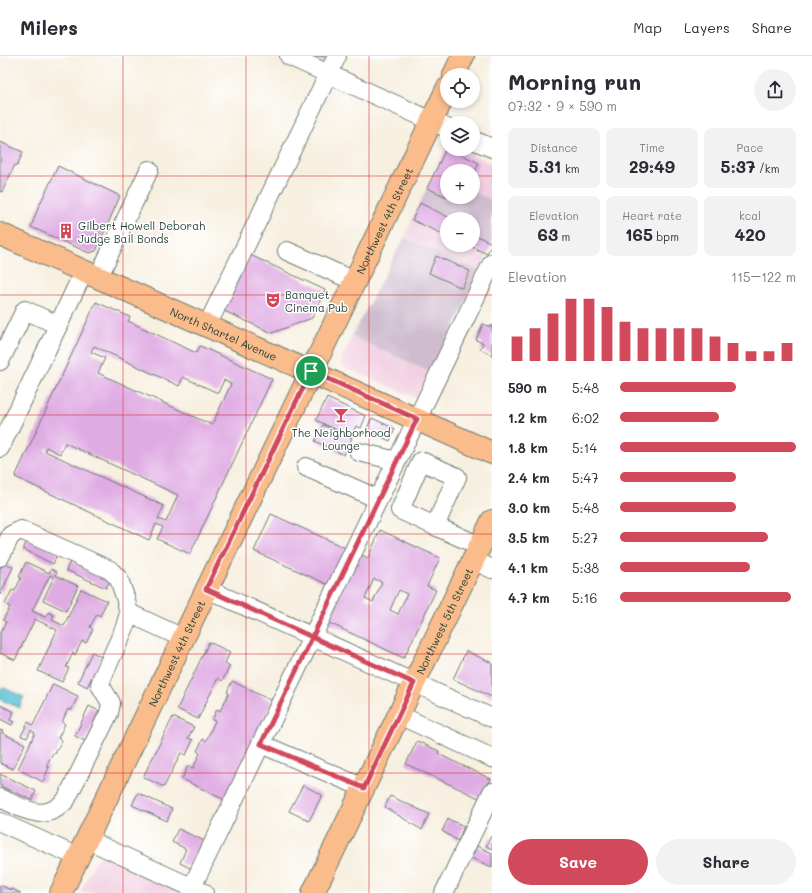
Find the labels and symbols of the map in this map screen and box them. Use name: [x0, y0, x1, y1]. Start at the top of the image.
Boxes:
street label: Northwest 4th Street: [352, 165, 416, 276]
place label: Gilbert Howell Deborah Judge Bail Bonds: [78, 218, 205, 246]
building icon: Gilbert Howell Deborah Judge Bail Bonds: [57, 222, 75, 240]
place label: Banquet Cinema Pub: [285, 287, 348, 315]
theatre icon: Banquet Cinema Pub: [264, 291, 282, 309]
street label: North Shartel Avenue: [168, 303, 280, 364]
pin: [294, 354, 328, 388]
bar icon: The Neighborhood Lounge: [332, 406, 350, 424]
place label: The Neighborhood Lounge: [292, 425, 390, 453]
street label: Northwest 5th Street: [412, 565, 476, 677]
street label: Northwest 4th Street: [144, 597, 208, 709]

